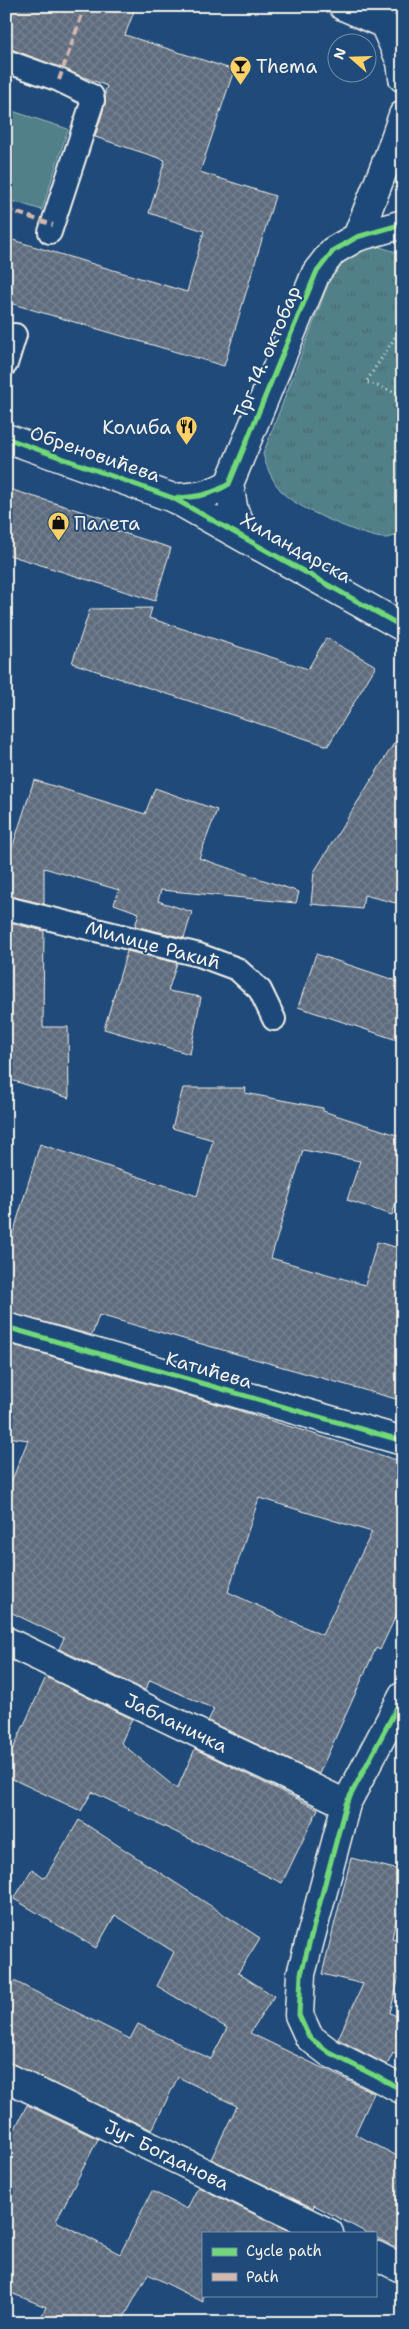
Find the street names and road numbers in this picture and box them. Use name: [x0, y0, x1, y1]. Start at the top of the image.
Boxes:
street label: Трг 14. октобар: [228, 282, 306, 422]
street label: Обреновићева: [26, 420, 164, 488]
street label: Хиландарска: [236, 507, 356, 589]
street label: Милице Ракић: [83, 915, 223, 975]
street label: Катићева: [163, 1346, 255, 1394]
street label: Јабланичка: [120, 1687, 232, 1759]
street label: Југ Богданова: [100, 2114, 234, 2196]

